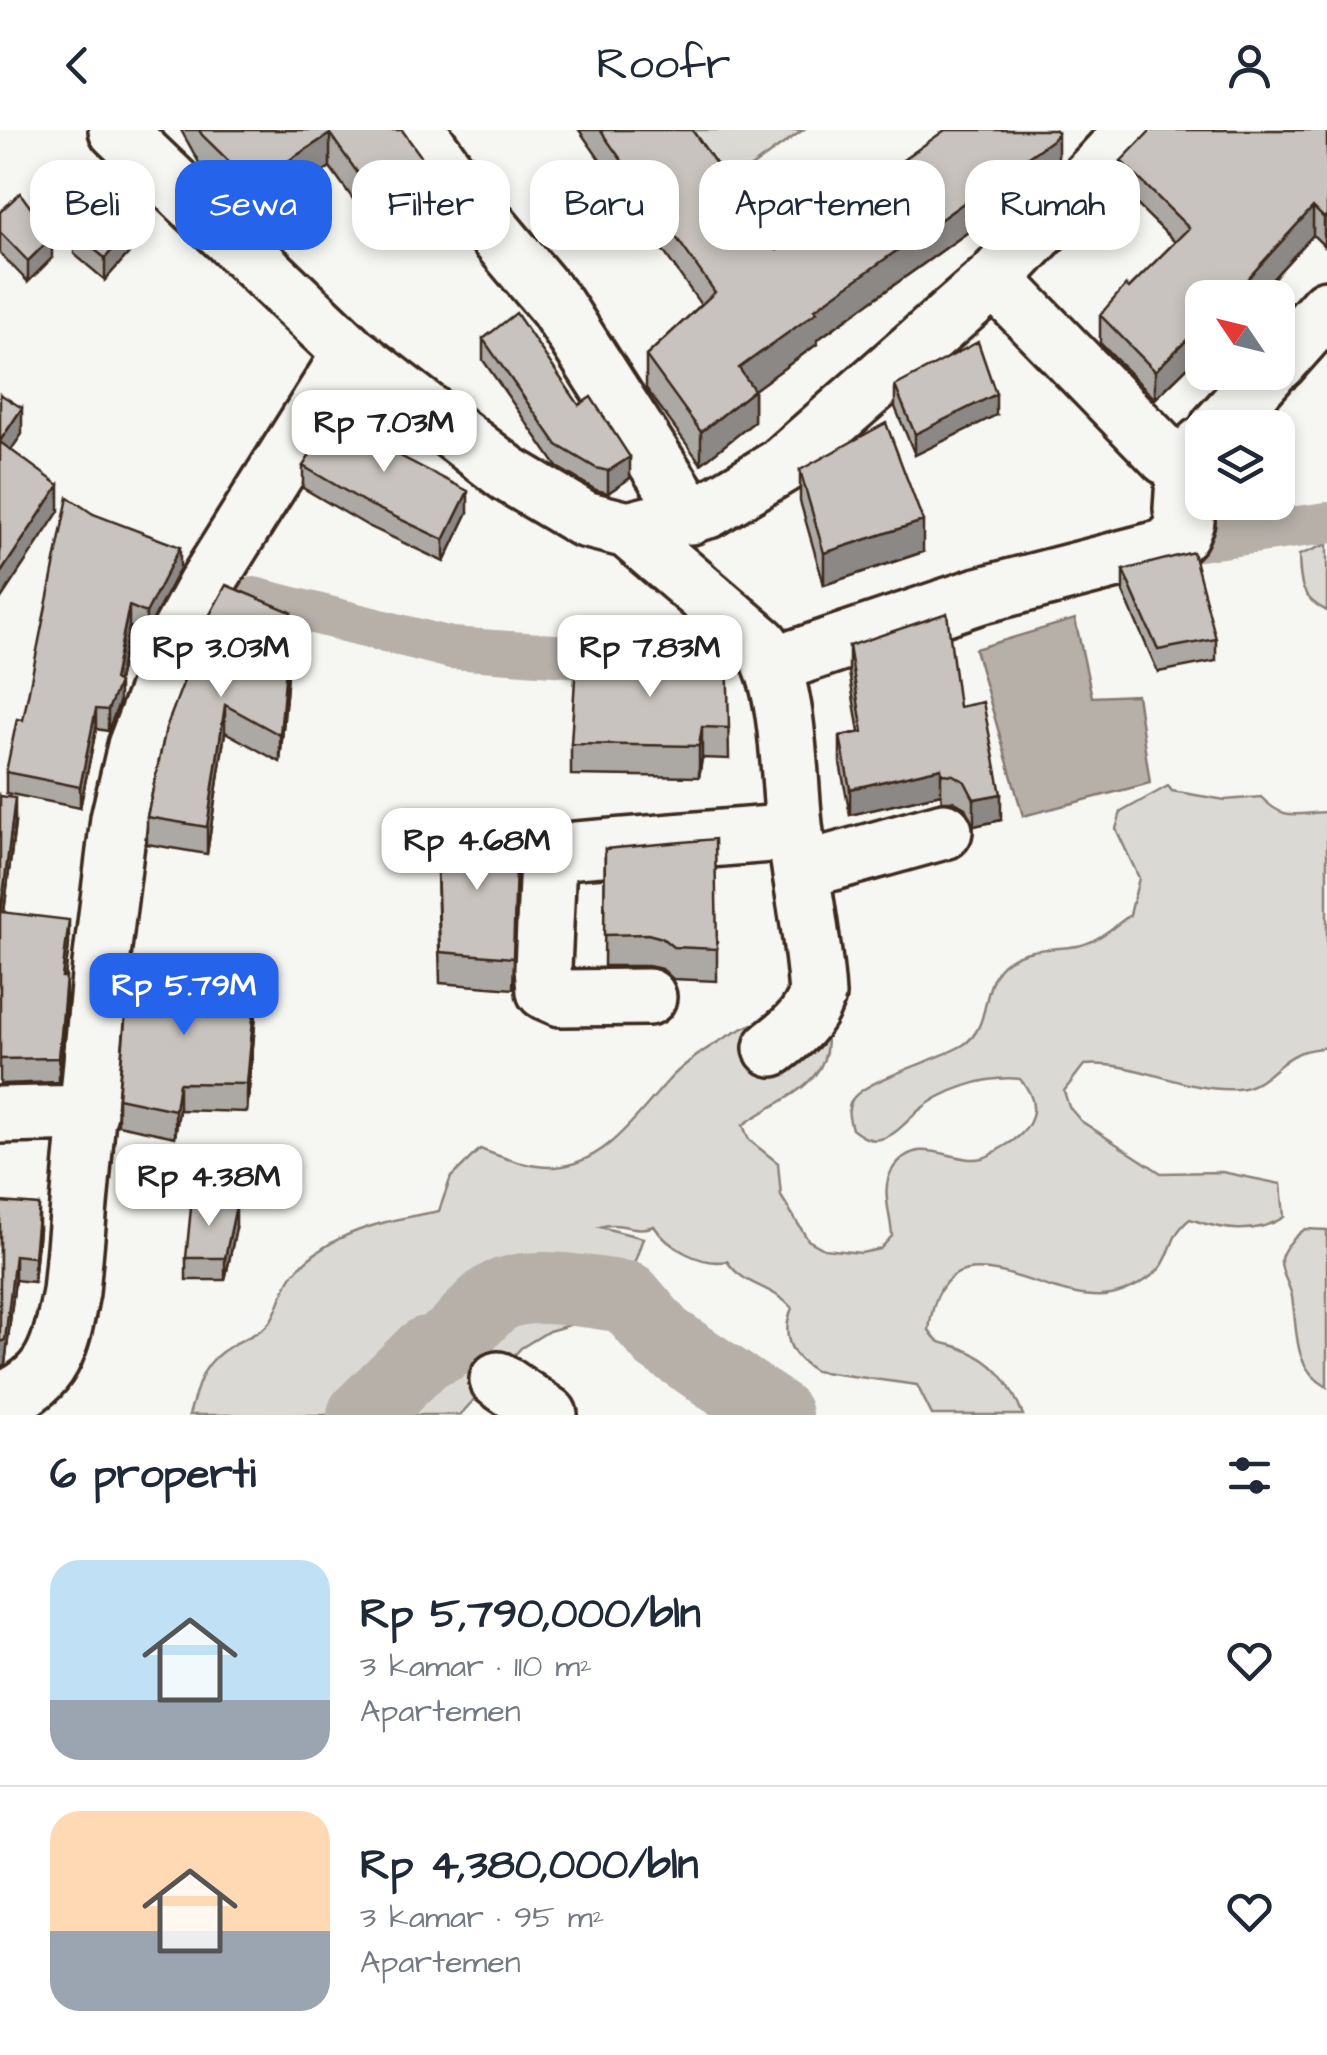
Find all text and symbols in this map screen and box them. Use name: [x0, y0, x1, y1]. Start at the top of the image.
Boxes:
text: Roofr: [596, 34, 731, 96]
icon: back: [50, 38, 105, 93]
icon: person: [1222, 38, 1277, 93]
chip: Beli: [30, 160, 155, 250]
chip: Sewa: [175, 160, 332, 250]
chip: Filter: [352, 160, 510, 250]
chip: Baru: [530, 160, 679, 250]
chip: Apartemen: [699, 160, 945, 250]
chip: Rumah: [965, 160, 1140, 250]
north arrow: [1185, 280, 1295, 390]
map controls: [1185, 280, 1295, 520]
pin: Rp 7.03M: [281, 390, 487, 475]
text: Rp 7.03M: [314, 400, 454, 445]
button: layers: [1185, 410, 1295, 520]
pin: Rp 3.03M: [118, 615, 324, 700]
pin: Rp 7.83M: [547, 615, 753, 700]
text: Rp 3.03M: [152, 625, 290, 670]
text: Rp 7.83M: [579, 625, 721, 670]
pin: Rp 4.68M: [374, 808, 580, 893]
text: Rp 4.68M: [404, 818, 551, 863]
pin: Rp 5.79M: [81, 953, 287, 1038]
text: Rp 5.79M: [112, 963, 256, 1008]
pin: Rp 4.38M: [106, 1144, 312, 1229]
text: Rp 4.38M: [137, 1154, 281, 1199]
text: 6 properti: [50, 1446, 256, 1504]
icon: filters: [1222, 1448, 1277, 1503]
text: Rp 5,790,000/bln: [360, 1586, 701, 1644]
icon: home: [130, 1600, 250, 1720]
icon: heart: [1222, 1633, 1277, 1688]
text: 3 kamar · 110 m²: [360, 1644, 592, 1689]
text: Apartemen: [360, 1689, 521, 1734]
text: Rp 4,380,000/bln: [360, 1837, 699, 1895]
icon: home: [130, 1851, 250, 1971]
icon: heart: [1222, 1884, 1277, 1939]
text: 3 kamar · 95 m²: [360, 1895, 605, 1940]
text: Apartemen: [360, 1940, 521, 1985]

